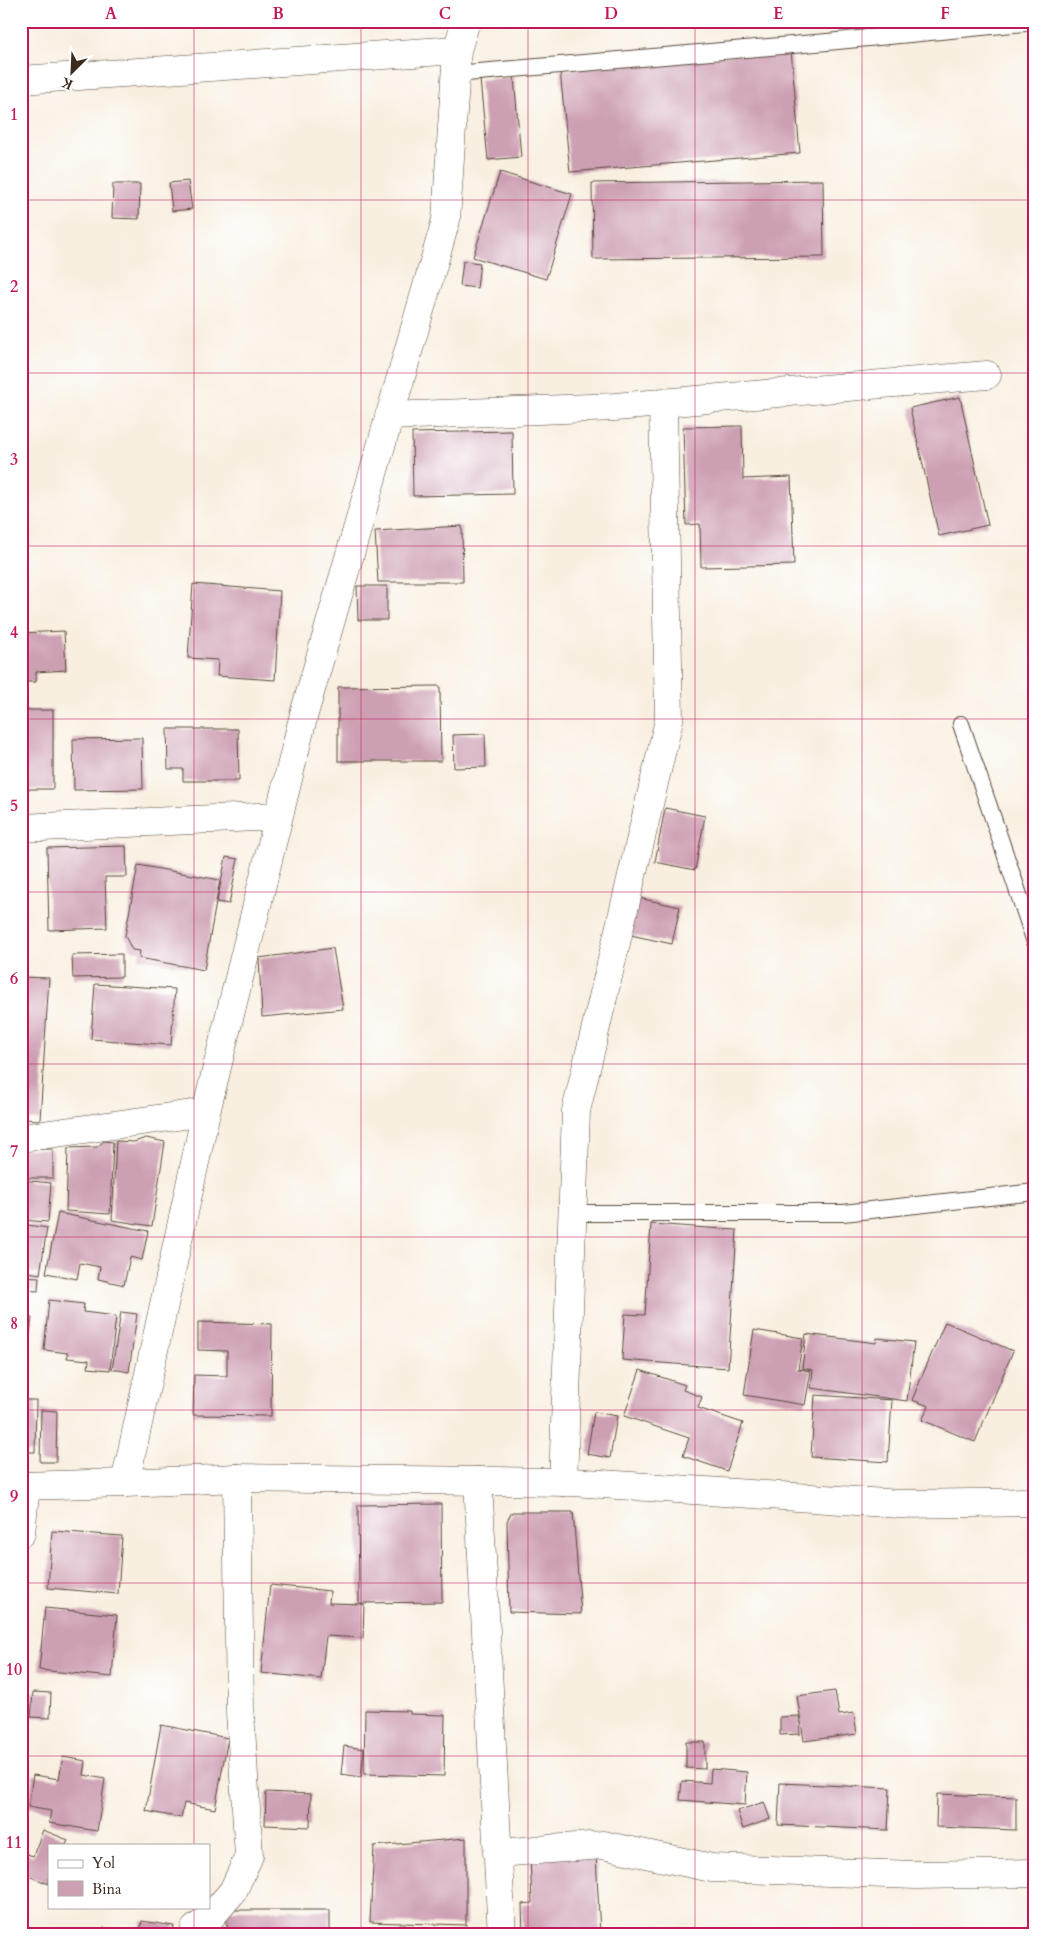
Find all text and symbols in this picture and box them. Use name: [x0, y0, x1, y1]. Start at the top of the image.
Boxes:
text: A: [105, 3, 117, 25]
text: B: [272, 3, 284, 25]
text: C: [439, 3, 451, 25]
text: D: [604, 3, 618, 25]
text: E: [773, 3, 783, 25]
text: F: [940, 3, 950, 25]
north arrow: [48, 48, 98, 98]
text: K: [57, 72, 76, 94]
text: 1: [10, 104, 18, 126]
text: 2: [10, 276, 18, 298]
text: 3: [10, 449, 18, 471]
text: 4: [10, 622, 18, 644]
text: 5: [10, 795, 18, 817]
text: 6: [10, 968, 18, 990]
text: 7: [10, 1141, 18, 1163]
text: 8: [10, 1313, 18, 1335]
text: 9: [10, 1486, 18, 1508]
text: 10: [6, 1659, 22, 1681]
text: 11: [6, 1832, 22, 1854]
legend: [48, 1844, 210, 1908]
text: Yol: [92, 1853, 115, 1873]
text: Bina: [92, 1879, 122, 1899]

